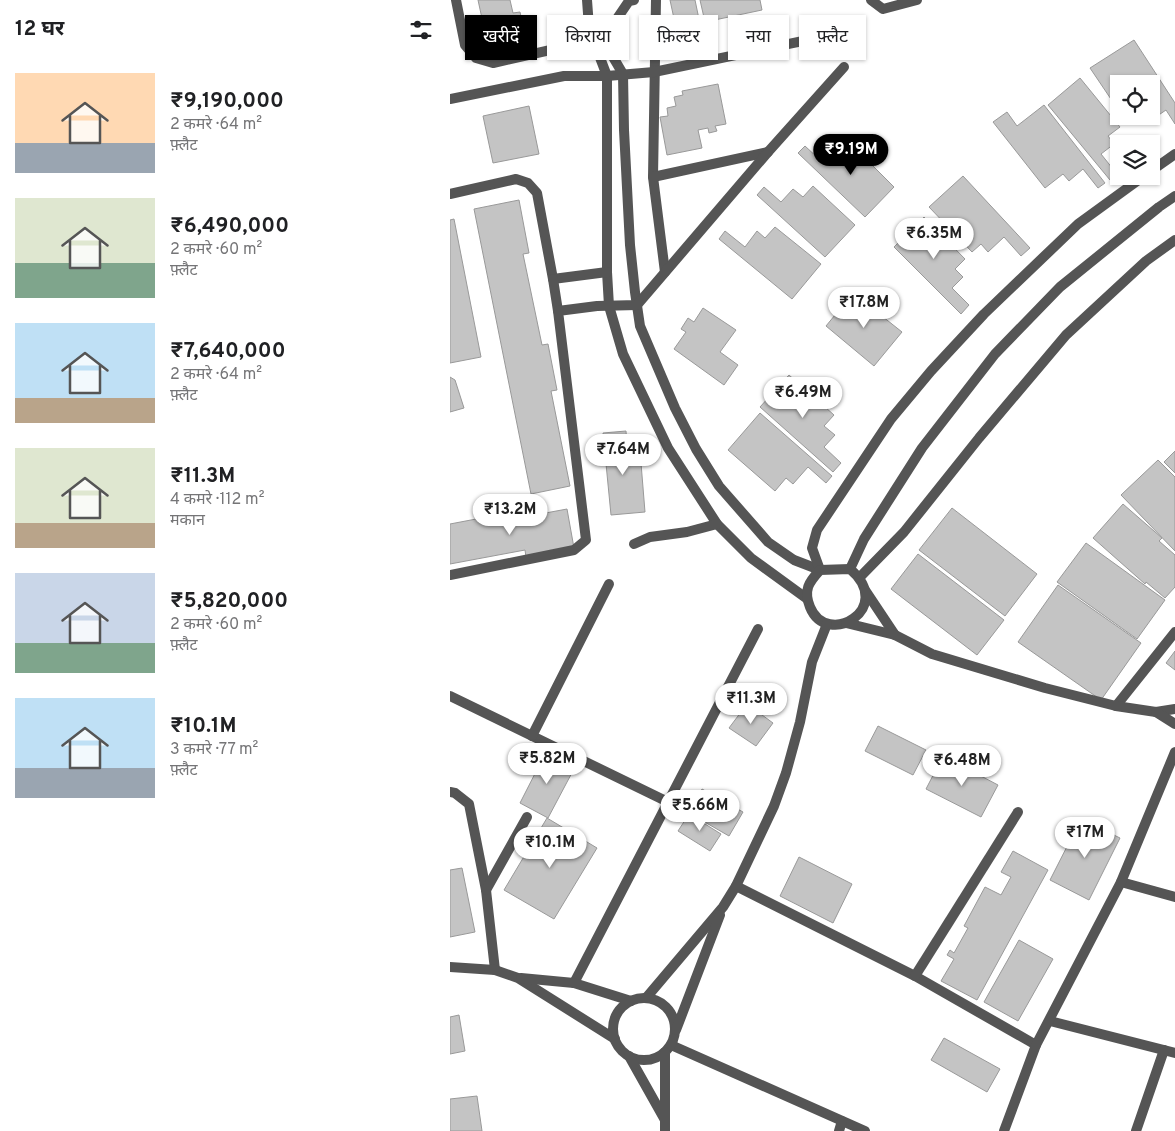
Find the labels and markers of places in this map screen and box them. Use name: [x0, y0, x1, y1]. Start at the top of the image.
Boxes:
pin: ₹9.19M: [810, 134, 892, 176]
pin: ₹6.35M: [893, 218, 975, 260]
pin: ₹17.8M: [823, 286, 905, 329]
pin: ₹6.49M: [762, 376, 844, 419]
pin: ₹7.64M: [582, 434, 664, 476]
pin: ₹13.2M: [469, 494, 551, 536]
pin: ₹11.3M: [710, 682, 792, 725]
pin: ₹5.82M: [506, 742, 588, 785]
pin: ₹6.48M: [921, 744, 1003, 787]
pin: ₹5.66M: [659, 790, 741, 832]
pin: ₹17M: [1055, 816, 1115, 859]
pin: ₹10.1M: [509, 826, 591, 869]

